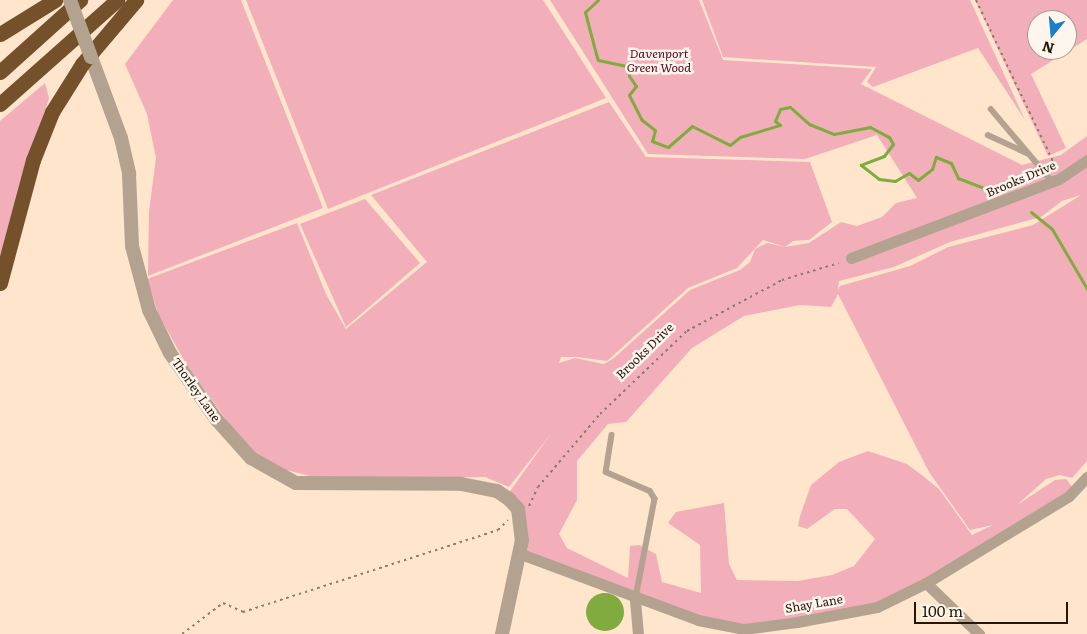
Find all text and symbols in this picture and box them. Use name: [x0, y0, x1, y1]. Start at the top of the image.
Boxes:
north arrow: [1027, 10, 1077, 60]
text: N: [1039, 37, 1056, 60]
park label: Davenport Green Wood: [627, 47, 691, 75]
street label: Brooks Drive: [984, 158, 1058, 200]
street label: Brooks Drive: [613, 320, 677, 382]
street label: Thorley Lane: [169, 355, 223, 425]
street label: Shay Lane: [784, 592, 844, 616]
scale bar: [917, 592, 1071, 624]
text: 100 m: [922, 599, 963, 622]

